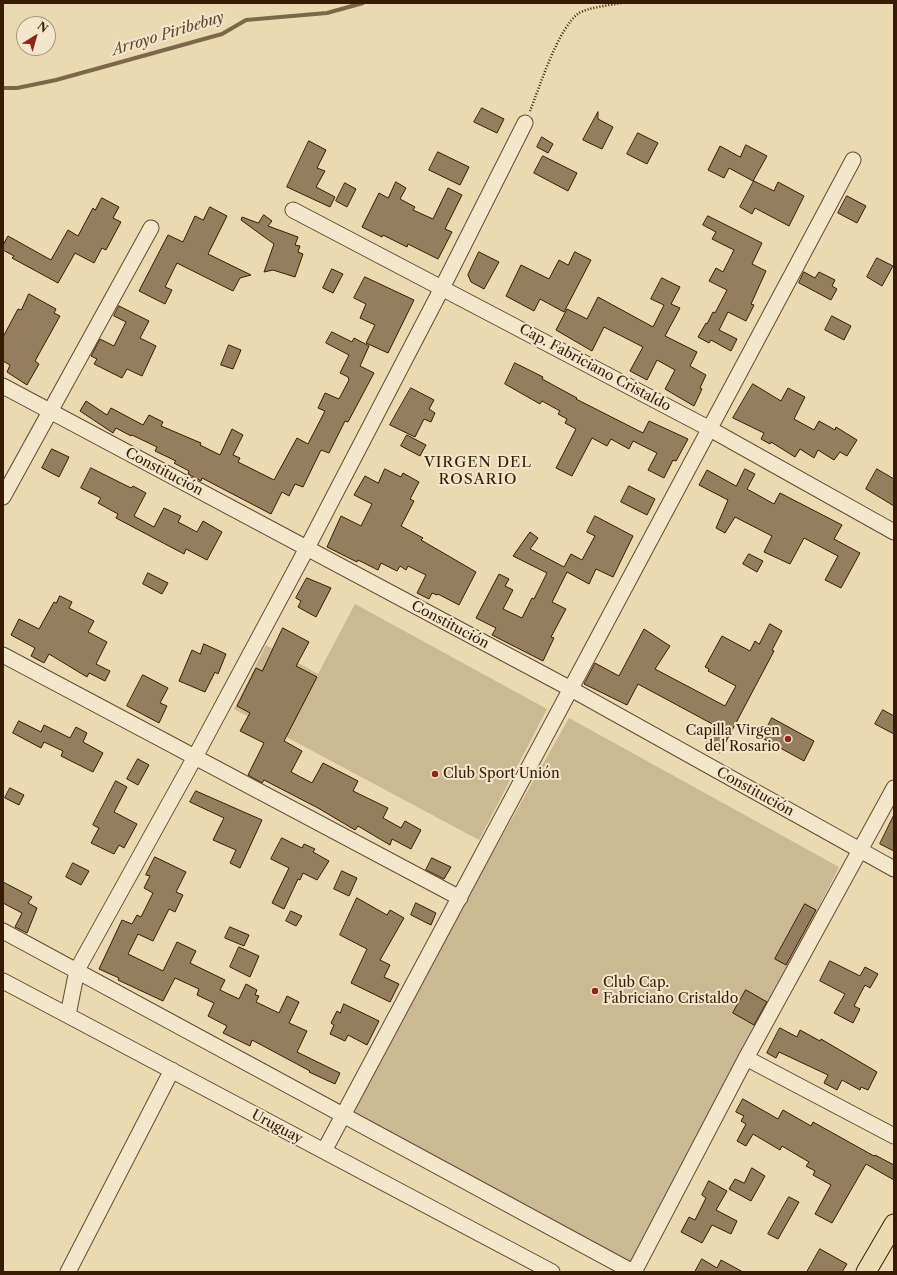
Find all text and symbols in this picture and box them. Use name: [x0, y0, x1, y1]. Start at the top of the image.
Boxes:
water label: Arroyo Piribebuy: [110, 8, 226, 60]
north arrow: [16, 16, 56, 56]
text: N: [35, 19, 51, 36]
street label: Cap. Fabriciano Cristaldo: [516, 321, 674, 415]
street label: Constitución: [122, 444, 206, 500]
district label: VIRGEN DEL ROSARIO: [424, 454, 532, 489]
street label: Constitución: [408, 597, 492, 653]
place label: Capilla Virgen del Rosario: [685, 723, 780, 756]
marker: Capilla Virgen del Rosario: [783, 734, 793, 744]
street label: Constitución: [713, 764, 797, 820]
place label: Club Sport Unión: [443, 766, 560, 782]
marker: Club Sport Unión: [430, 769, 440, 779]
place label: Club Cap. Fabriciano Cristaldo: [603, 975, 738, 1008]
marker: Club Cap. Fabriciano Cristaldo: [590, 986, 600, 996]
street label: Uruguay: [248, 1106, 306, 1148]

